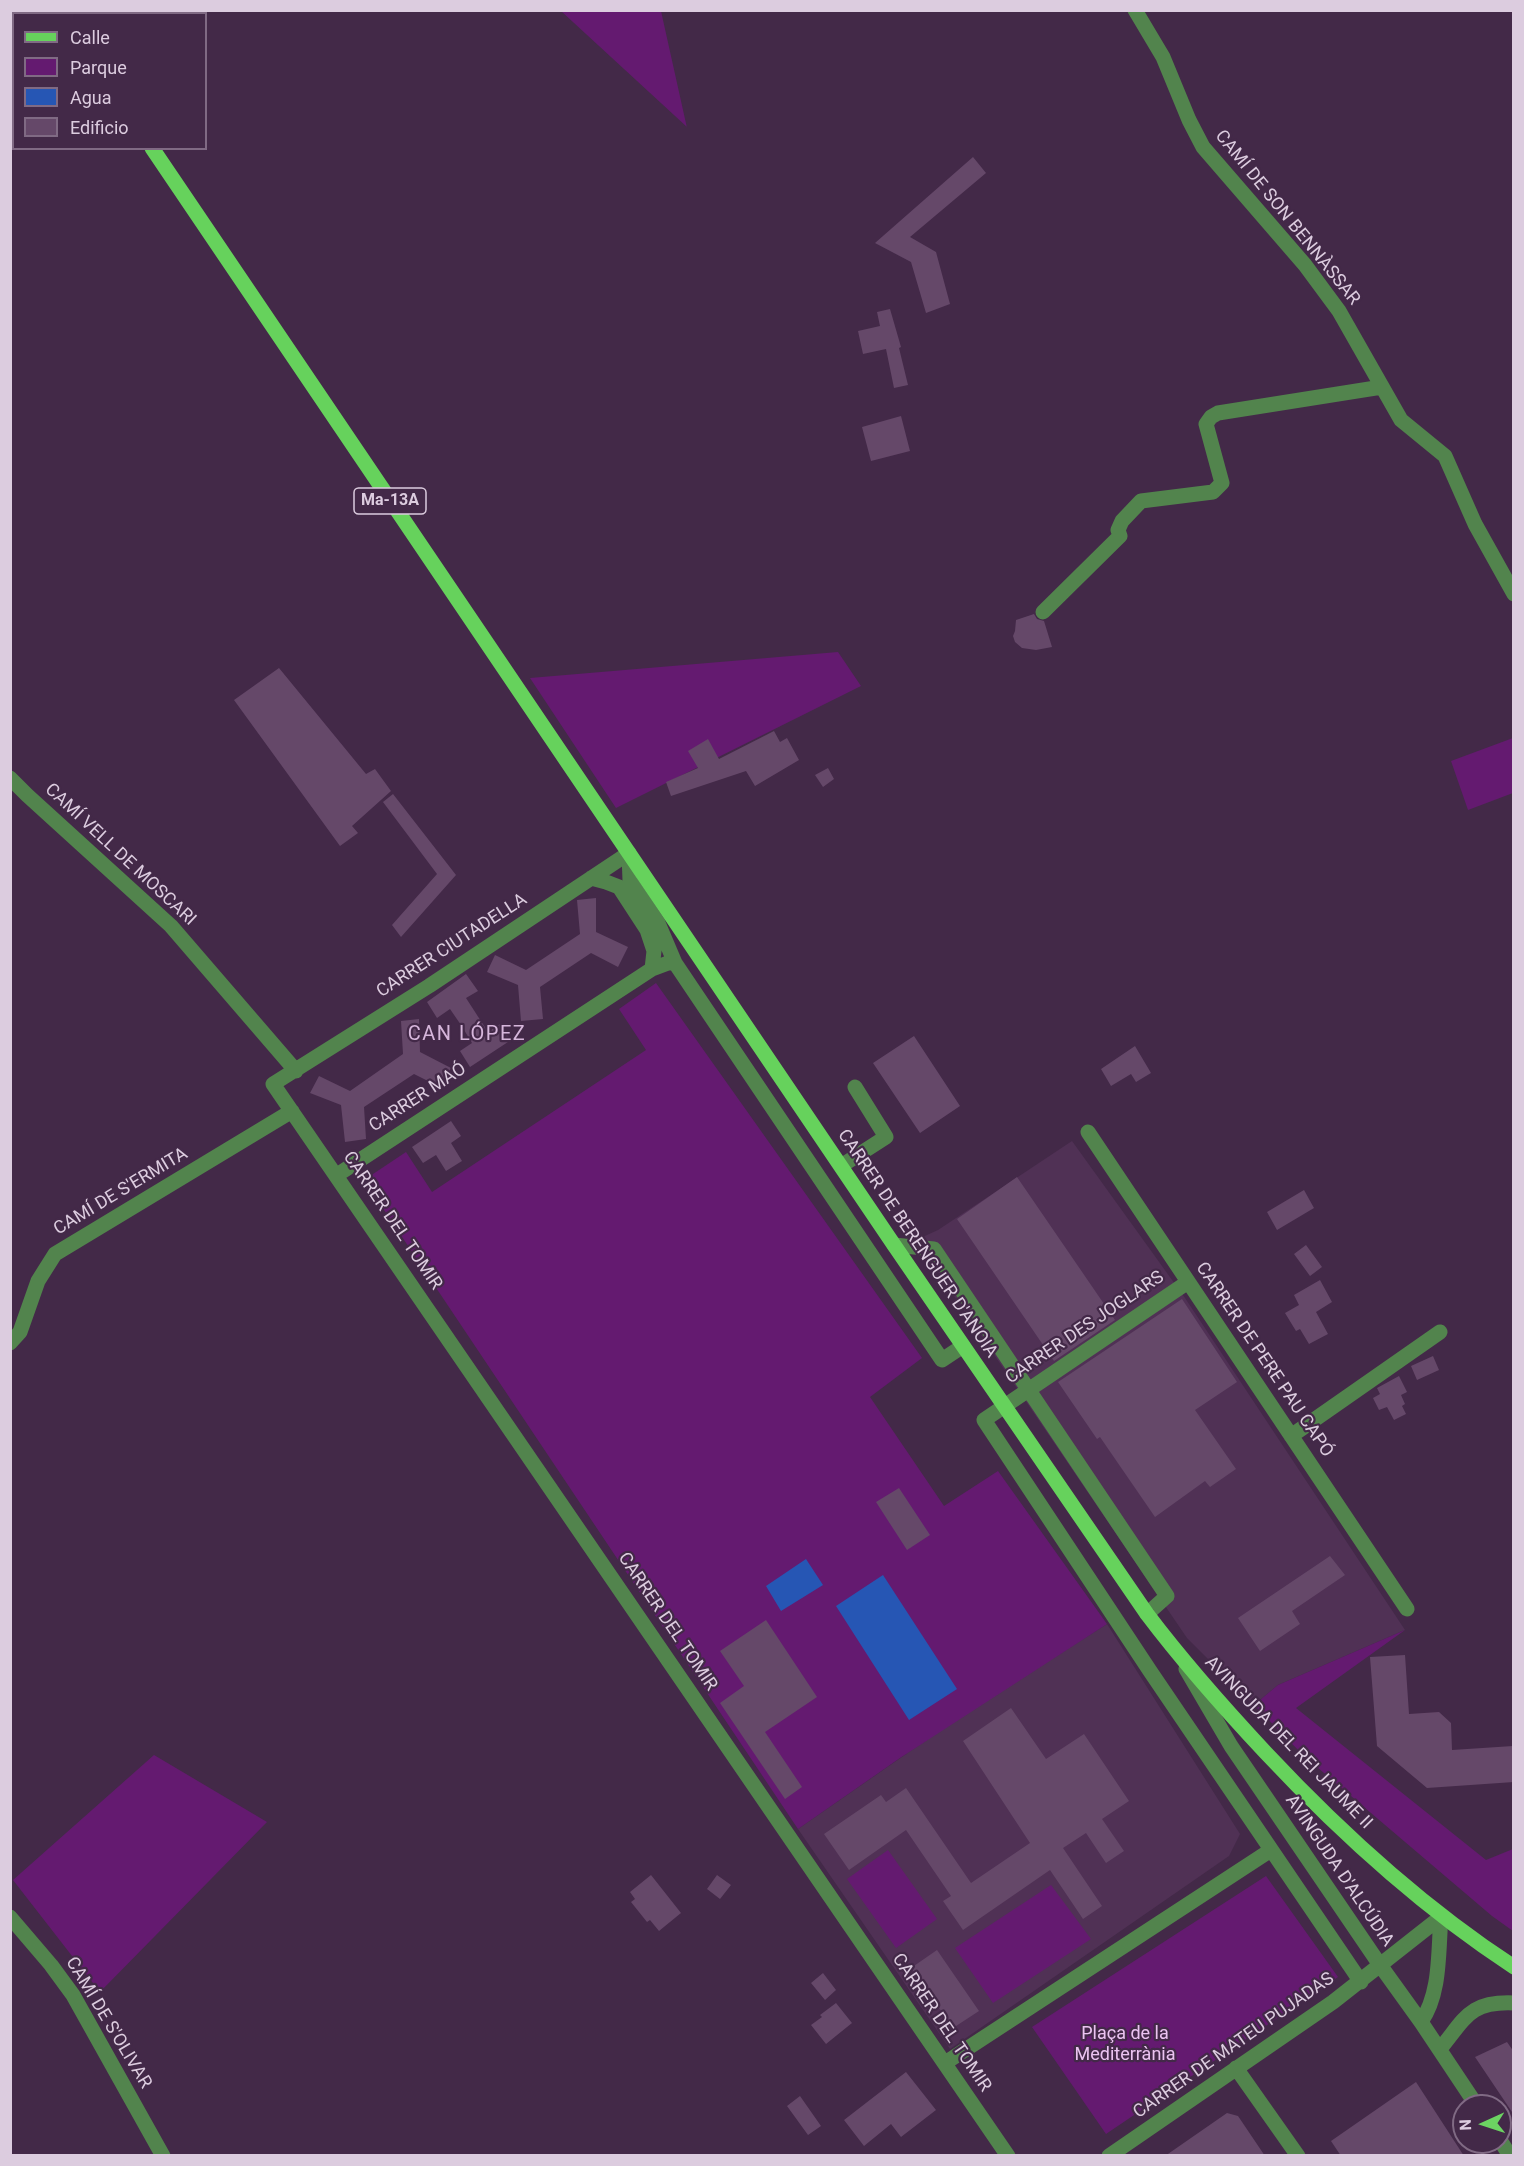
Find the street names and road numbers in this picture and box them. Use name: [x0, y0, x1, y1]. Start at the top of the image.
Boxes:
street label: CAMÍ DE SON BENNÀSSAR: [1210, 126, 1364, 310]
road number: Ma-13A: [354, 488, 426, 514]
street label: CAMÍ VELL DE MOSCARI: [40, 779, 200, 931]
street label: CARRER CIUTADELLA: [373, 889, 531, 1003]
street label: CARRER MAÓ: [365, 1059, 471, 1137]
street label: CARRER DE BERENGUER D'ANOIA: [832, 1126, 1002, 1362]
street label: CAMÍ DE S'ERMITA: [50, 1144, 192, 1240]
street label: CARRER DEL TOMIR: [338, 1148, 446, 1294]
street label: CARRER DE PERE PAU CAPÓ: [1191, 1258, 1337, 1462]
street label: CARRER DES JOGLARS: [1002, 1267, 1168, 1389]
street label: CARRER DEL TOMIR: [613, 1549, 721, 1695]
street label: AVINGUDA DEL REI JAUME II: [1200, 1652, 1376, 1834]
street label: AVINGUDA D'ALCÚDIA: [1280, 1791, 1398, 1951]
street label: CARRER DEL TOMIR: [887, 1950, 995, 2096]
street label: CAMÍ DE S'OLIVAR: [60, 1953, 156, 2093]
street label: CARRER DE MATEU PUJADAS: [1129, 1968, 1339, 2124]

